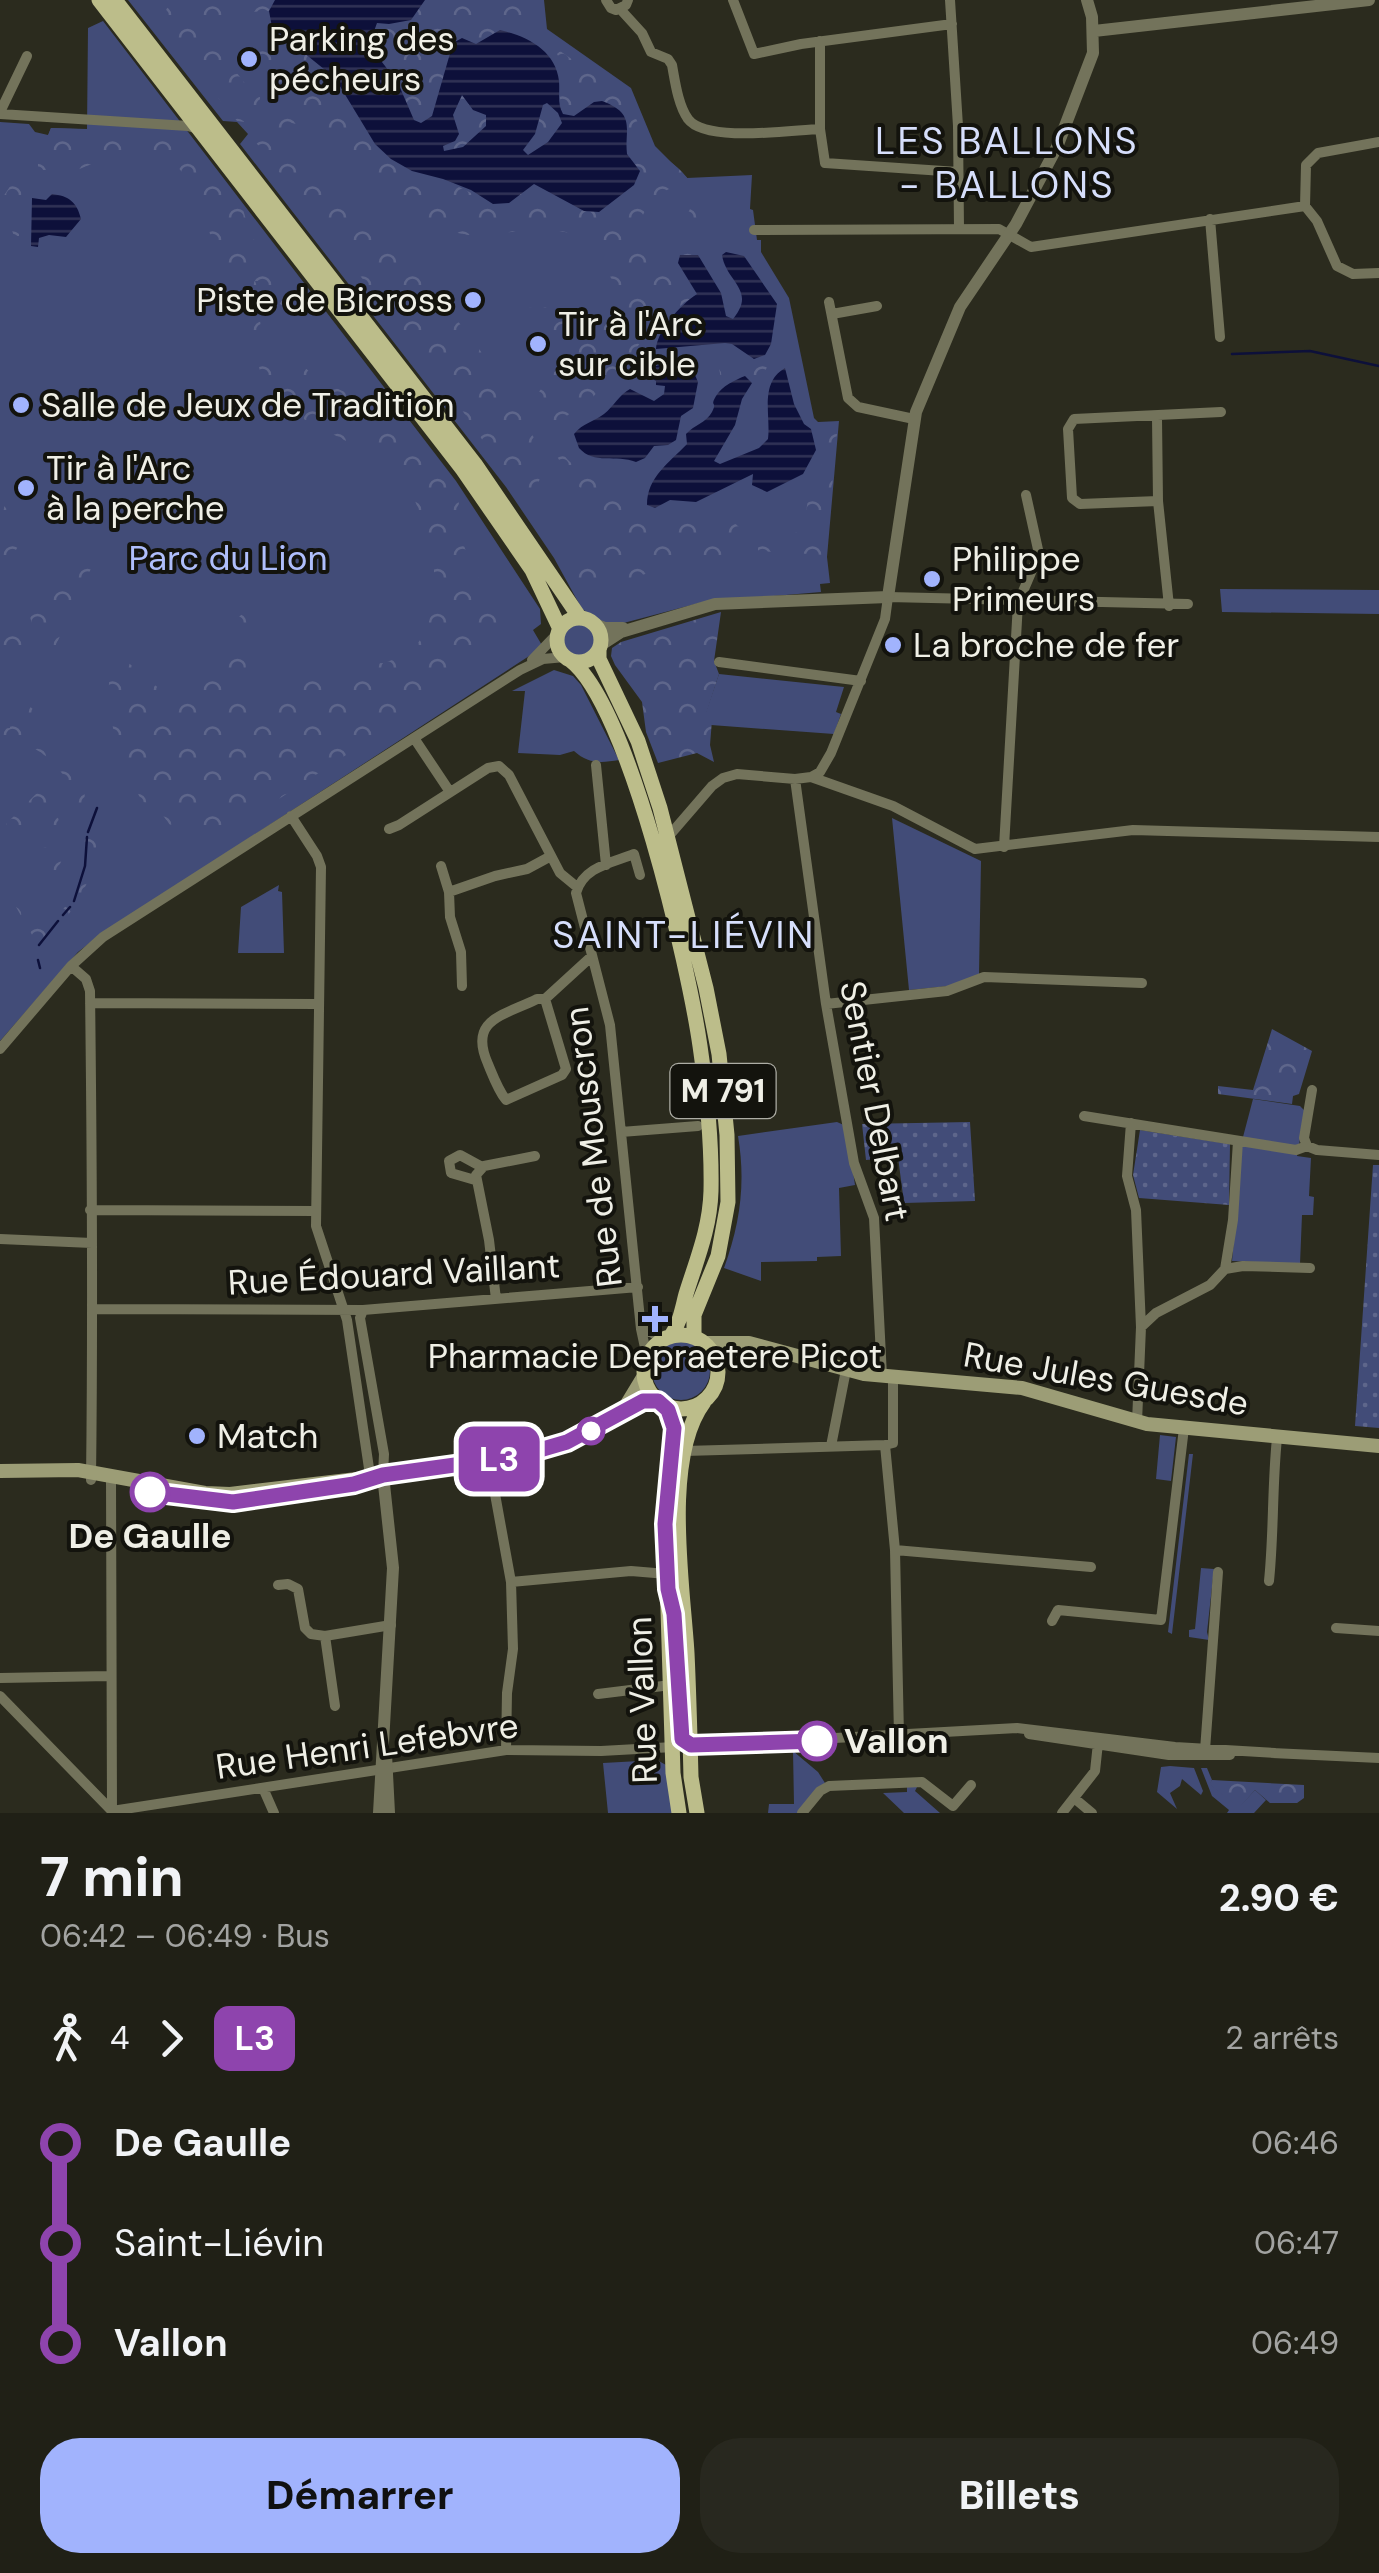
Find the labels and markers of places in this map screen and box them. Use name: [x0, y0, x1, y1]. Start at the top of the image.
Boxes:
place label: Parking des pécheurs: [269, 16, 455, 102]
marker: Parking des pécheurs: [238, 48, 260, 70]
place label: Piste de Bicross: [196, 277, 453, 323]
marker: Piste de Bicross: [462, 289, 484, 311]
place label: Tir à l'Arc sur cible: [558, 301, 703, 387]
marker: Tir à l'Arc sur cible: [527, 333, 549, 355]
place label: Salle de Jeux de Tradition: [41, 382, 455, 428]
marker: Salle de Jeux de Tradition: [10, 394, 32, 416]
place label: Tir à l'Arc à la perche: [46, 445, 225, 531]
marker: Tir à l'Arc à la perche: [15, 477, 37, 499]
place label: Philippe Primeurs: [952, 536, 1095, 622]
marker: Philippe Primeurs: [921, 568, 943, 590]
place label: La broche de fer: [913, 622, 1179, 668]
marker: La broche de fer: [882, 634, 904, 656]
marker: Pharmacie Depraetere Picot: [644, 1308, 666, 1330]
place label: Pharmacie Depraetere Picot: [428, 1333, 882, 1379]
place label: Match: [217, 1413, 318, 1459]
unlabelled marker: [578, 1418, 604, 1444]
marker: Match: [186, 1425, 208, 1447]
marker: De Gaulle: [131, 1473, 169, 1511]
place label: De Gaulle: [68, 1513, 232, 1559]
place label: Vallon: [844, 1718, 949, 1764]
marker: Vallon: [798, 1722, 836, 1760]

